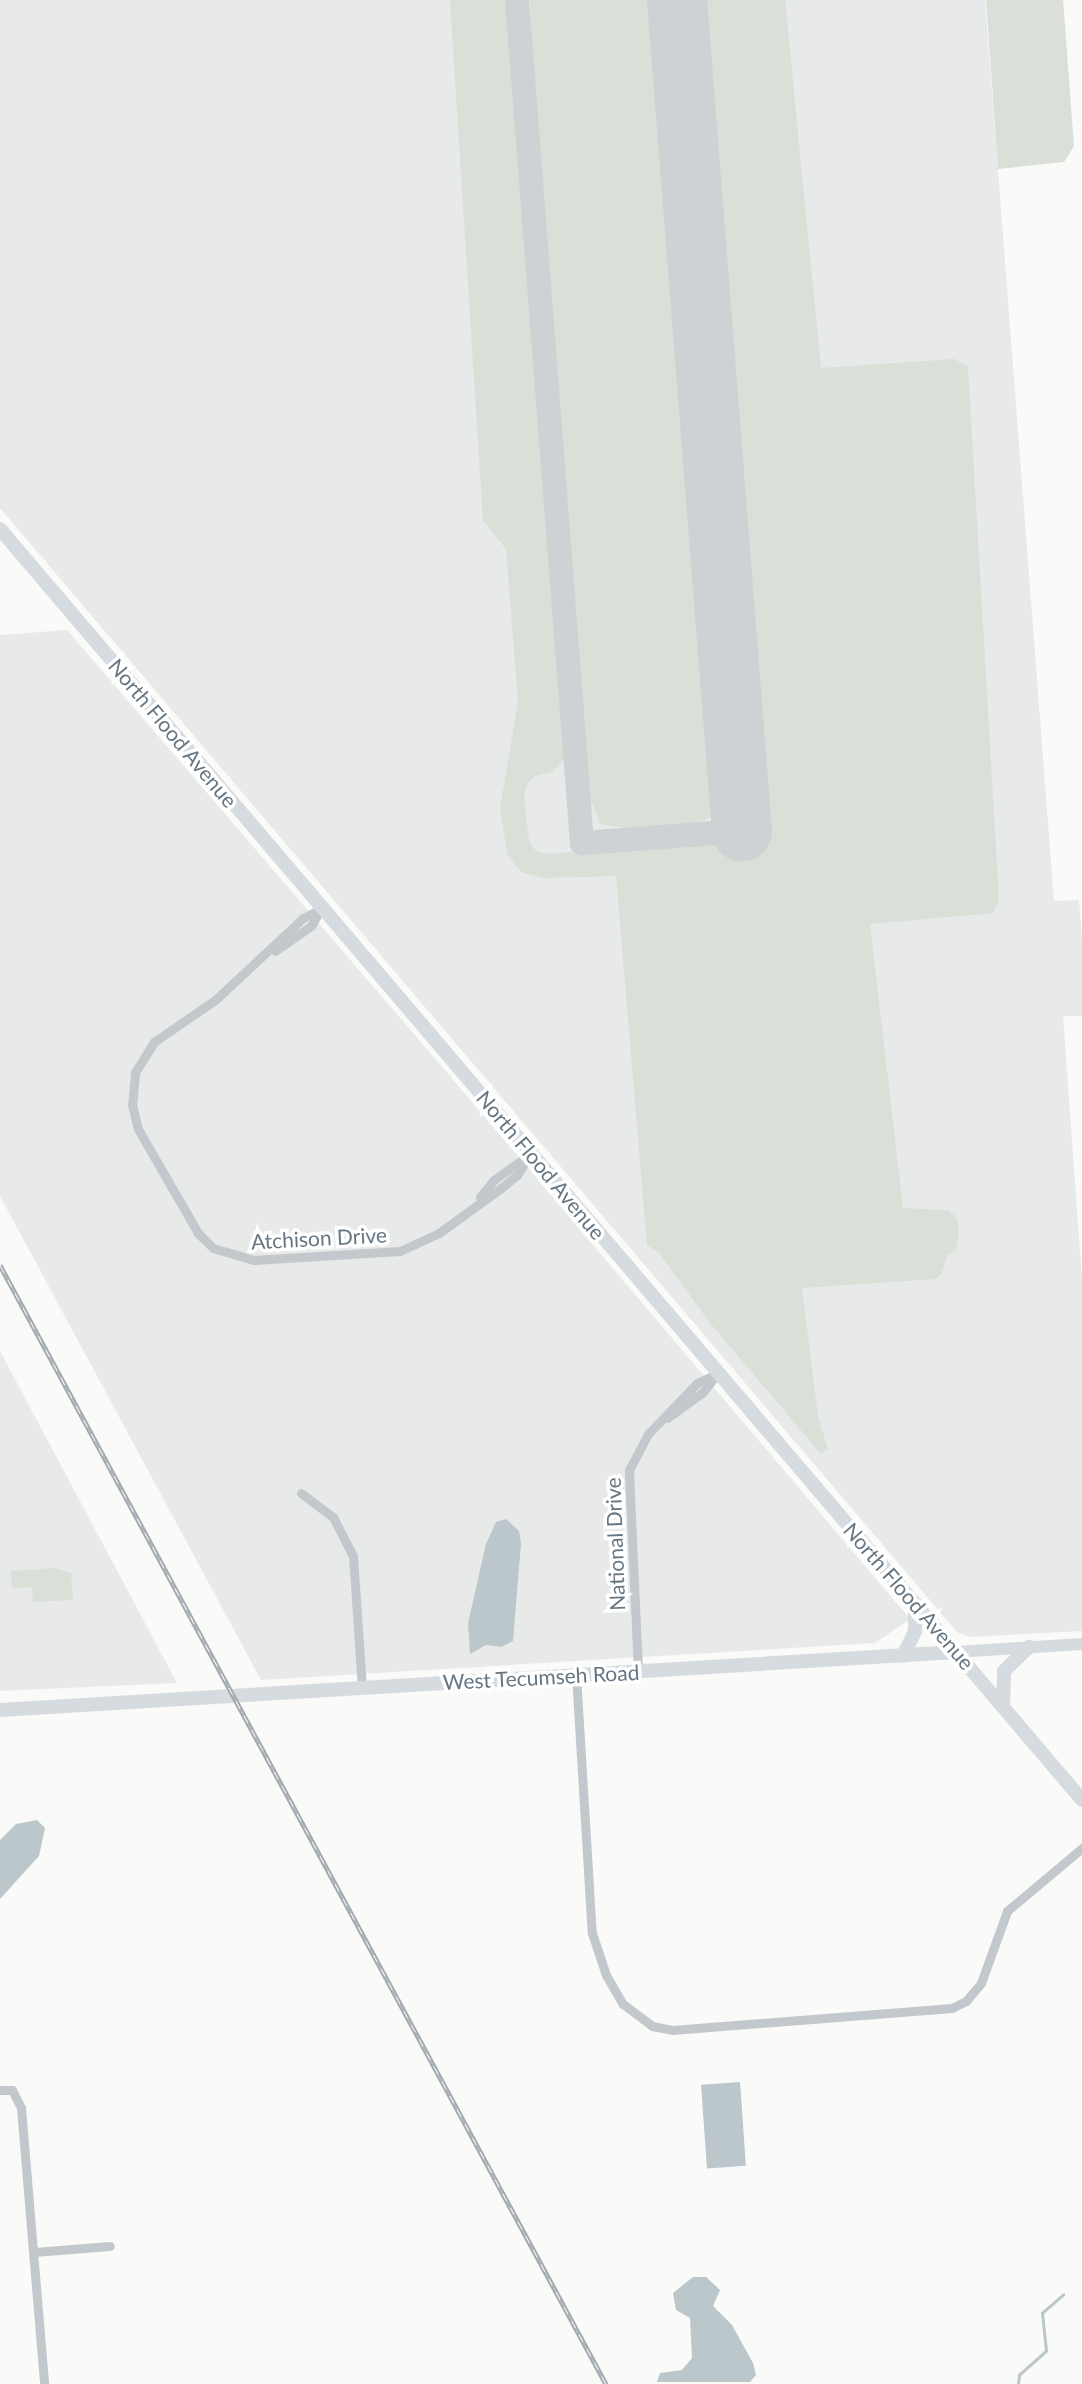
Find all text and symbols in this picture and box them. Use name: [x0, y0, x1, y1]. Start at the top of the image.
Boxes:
street label: North Flood Avenue: [103, 653, 243, 813]
street label: North Flood Avenue: [471, 1085, 611, 1245]
street label: Atchison Drive: [250, 1222, 388, 1254]
street label: National Drive: [600, 1477, 630, 1611]
street label: North Flood Avenue: [838, 1517, 980, 1675]
street label: West Tecumseh Road: [442, 1659, 640, 1695]

